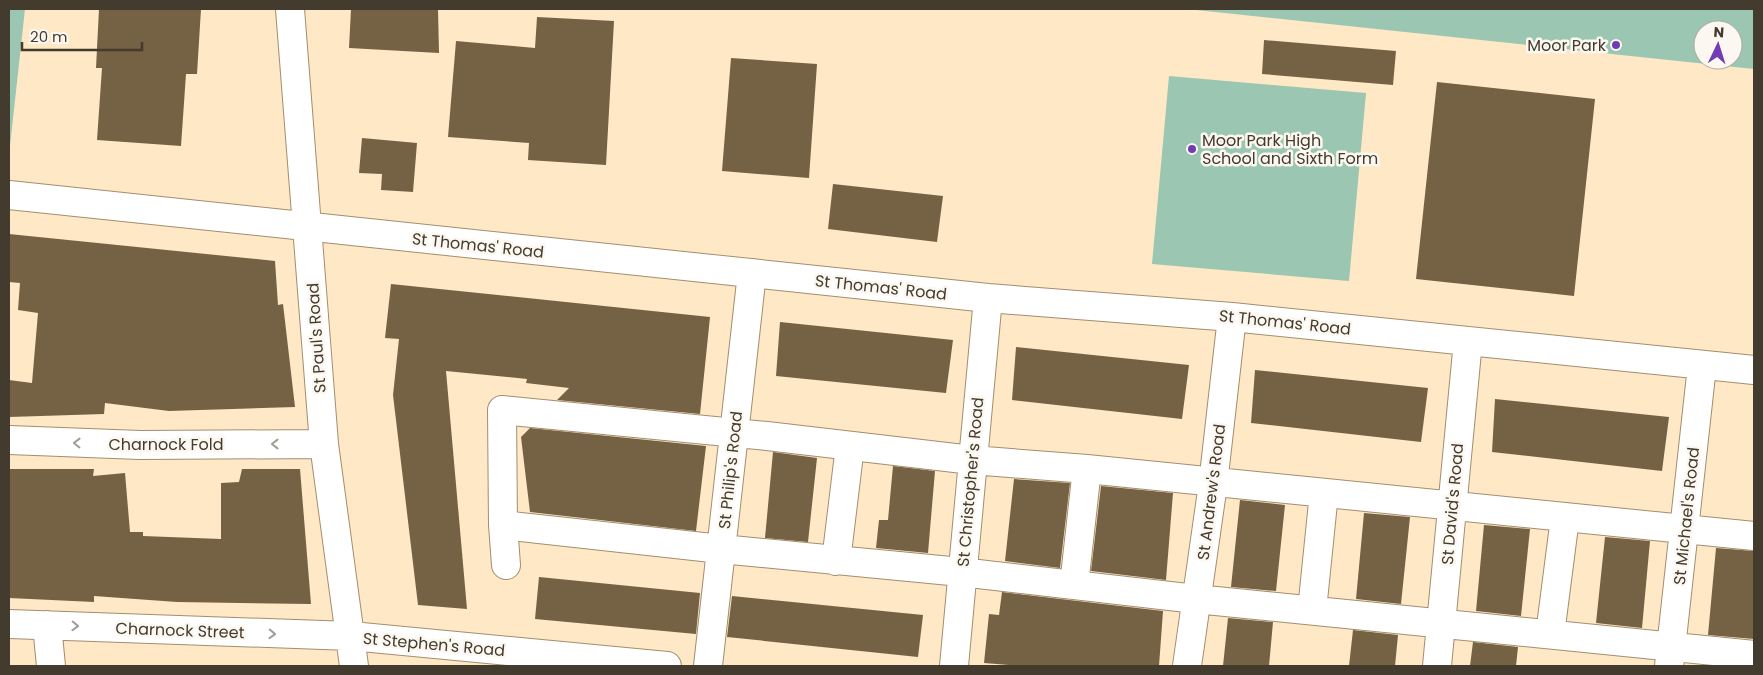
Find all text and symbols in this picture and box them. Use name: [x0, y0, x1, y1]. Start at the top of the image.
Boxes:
scale bar: [22, 20, 142, 52]
north arrow: [1693, 20, 1743, 70]
text: N: [1713, 22, 1725, 42]
text: 20 m: [30, 26, 68, 47]
place label: Moor Park: [1527, 34, 1607, 57]
marker: Moor Park: [1610, 39, 1622, 51]
place label: Moor Park High School and Sixth Form: [1202, 129, 1378, 170]
marker: Moor Park High School and Sixth Form: [1186, 143, 1198, 155]
street label: St Thomas' Road: [411, 227, 545, 264]
street label: St Thomas' Road: [814, 269, 948, 306]
street label: St Paul's Road: [301, 282, 332, 394]
street label: St Thomas' Road: [1218, 304, 1352, 341]
street label: St Christopher's Road: [952, 396, 989, 568]
street label: St Philip's Road: [713, 410, 748, 530]
street label: St Andrew's Road: [1192, 423, 1231, 562]
street label: Charnock Fold: [108, 433, 224, 456]
one-way arrow: [73, 438, 81, 448]
one-way arrow: [271, 439, 278, 449]
street label: St David's Road: [1436, 442, 1469, 566]
street label: St Michael's Road: [1668, 446, 1705, 586]
street label: Charnock Street: [115, 617, 245, 644]
one-way arrow: [71, 621, 79, 632]
street label: St Stephen's Road: [362, 627, 506, 662]
one-way arrow: [269, 628, 277, 639]

